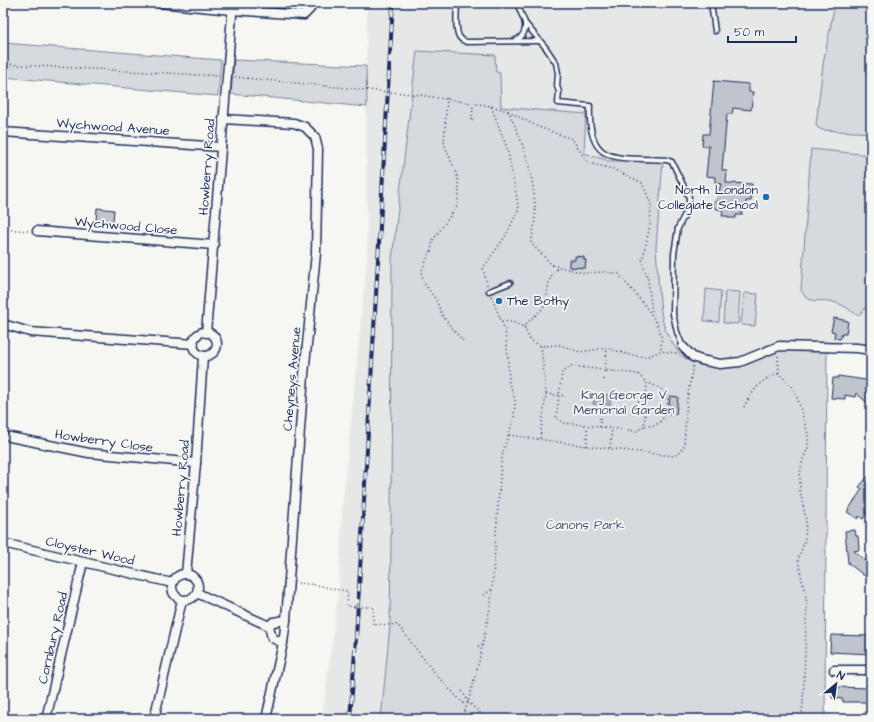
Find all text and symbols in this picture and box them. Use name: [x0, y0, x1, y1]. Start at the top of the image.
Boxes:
scale bar: [728, 18, 796, 44]
text: 50 m: [734, 24, 765, 41]
street label: Wychwood Avenue: [56, 114, 170, 141]
street label: Howberry Road: [195, 118, 220, 216]
place label: North London Collegiate School: [658, 181, 758, 215]
marker: North London Collegiate School: [761, 192, 771, 202]
street label: Wychwood Close: [74, 213, 178, 240]
place label: The Bothy: [507, 292, 569, 311]
marker: The Bothy: [494, 296, 504, 306]
street label: Cheyneys Avenue: [278, 326, 307, 432]
park label: King George V Memorial Garden: [573, 386, 675, 419]
street label: Howberry Close: [54, 425, 154, 458]
street label: Howberry Road: [168, 439, 195, 537]
park label: Canons Park: [546, 516, 624, 534]
street label: Cloyster Wood: [44, 532, 136, 571]
street label: Cornbury Road: [34, 590, 73, 686]
north arrow: [816, 664, 856, 704]
text: N: [834, 667, 847, 684]

